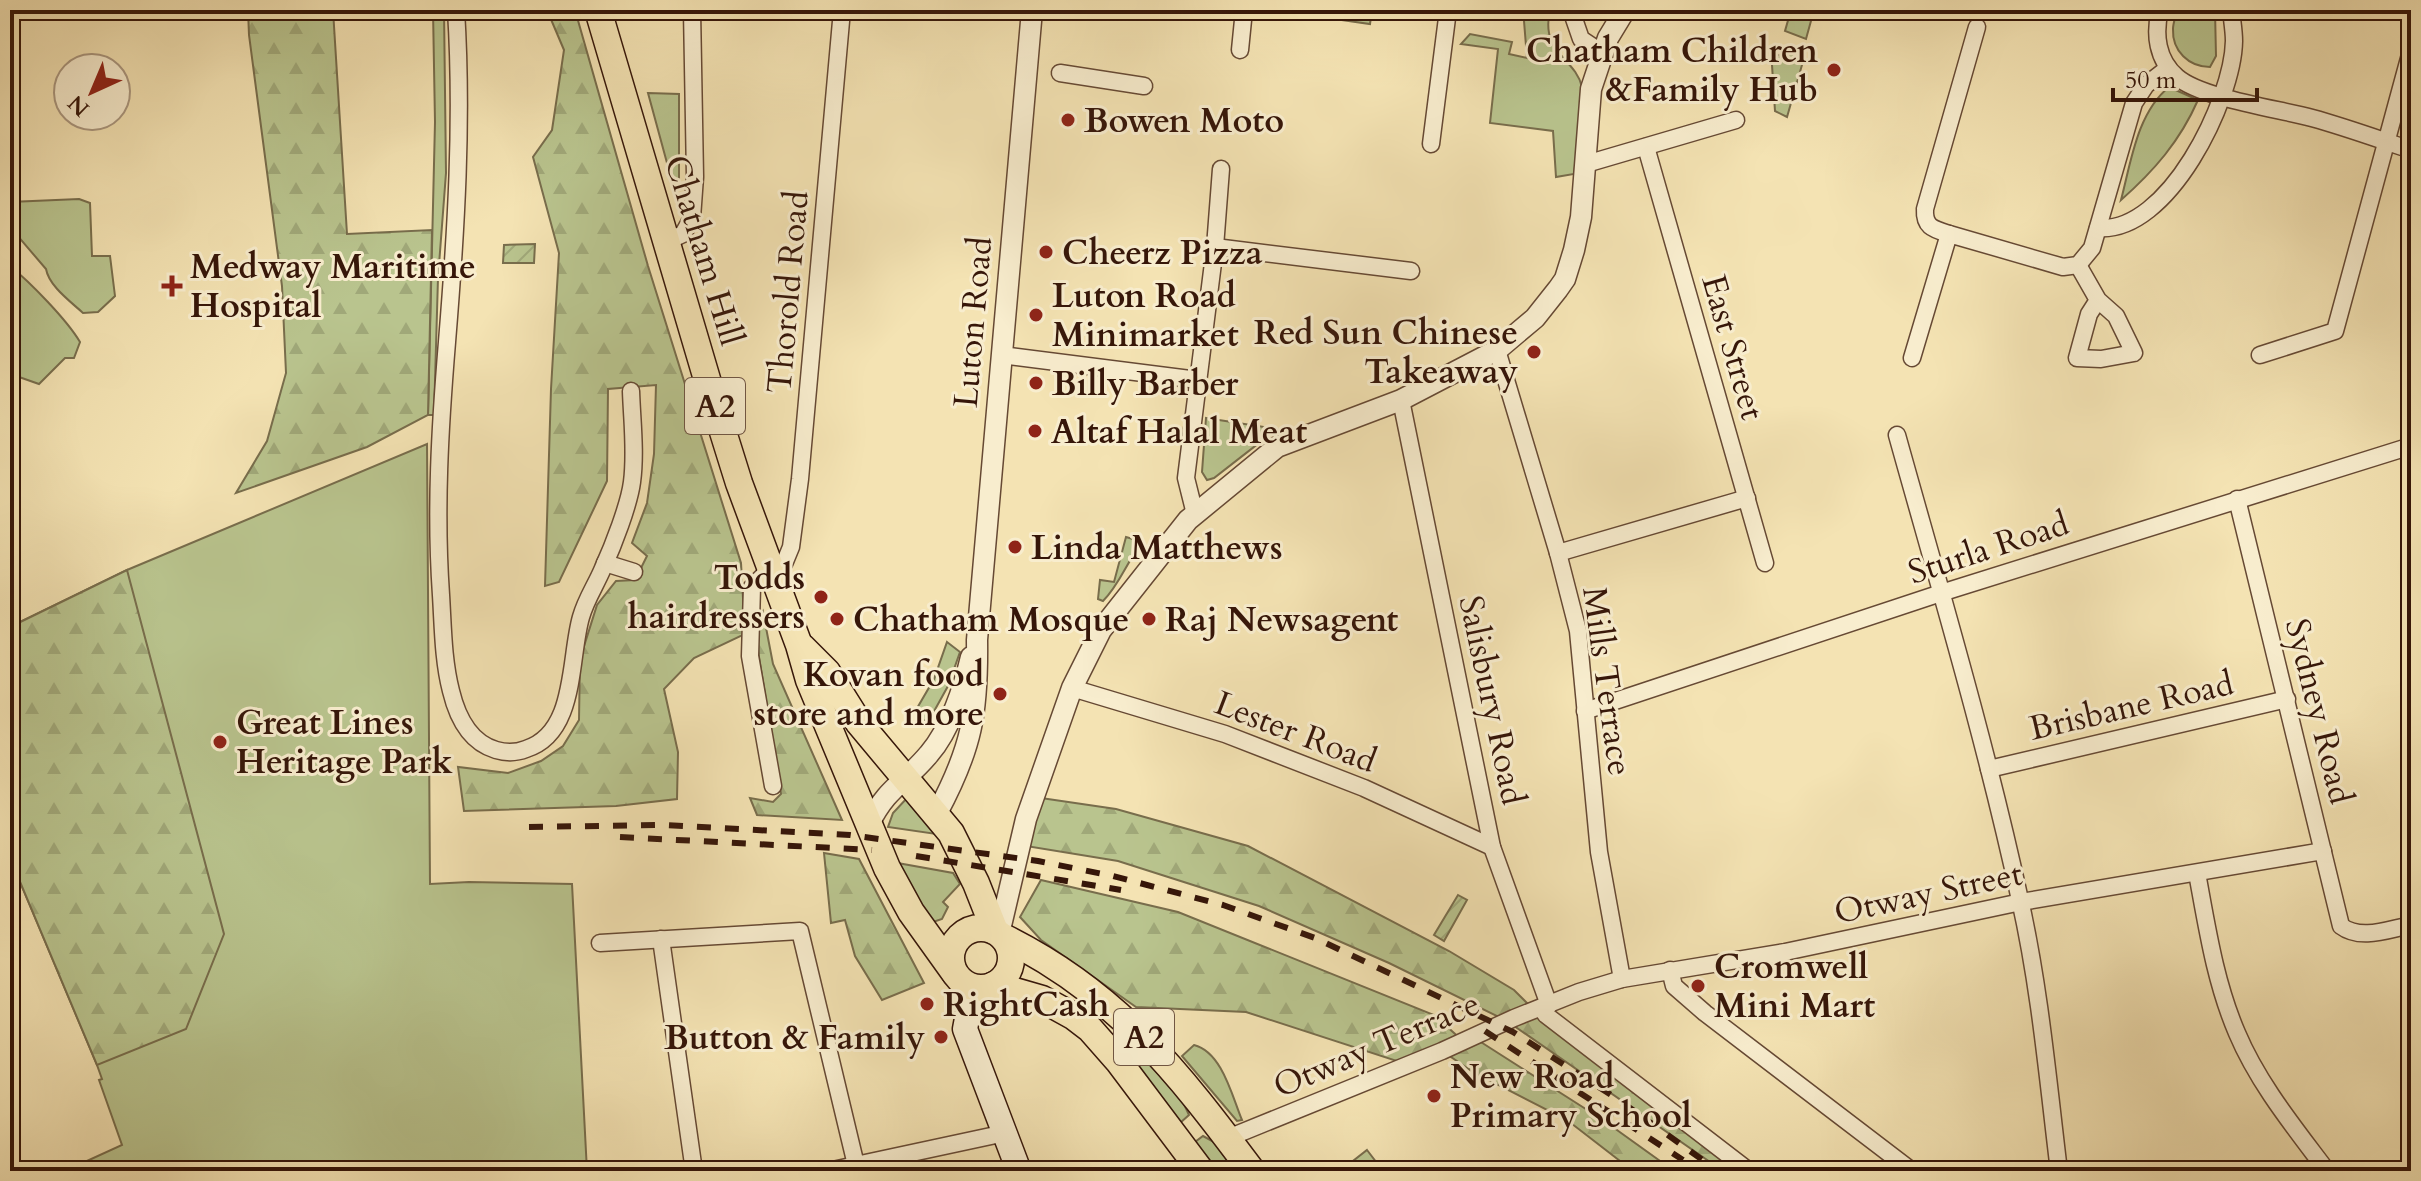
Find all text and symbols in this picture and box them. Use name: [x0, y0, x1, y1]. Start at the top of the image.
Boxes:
place label: Chatham Children &Family Hub: [1526, 28, 1818, 113]
north arrow: [52, 52, 132, 132]
scale bar: [2113, 52, 2257, 102]
marker: Chatham Children &Family Hub: [1825, 61, 1843, 79]
text: 50 m: [2125, 64, 2177, 97]
text: N: [62, 88, 96, 123]
place label: Bowen Moto: [1084, 98, 1284, 144]
marker: Bowen Moto: [1059, 111, 1077, 129]
street label: Chatham Hill: [653, 150, 755, 351]
street label: Thorold Road: [756, 189, 820, 395]
place label: Cheerz Pizza: [1062, 230, 1263, 276]
street label: Luton Road: [943, 235, 1003, 410]
marker: Cheerz Pizza: [1037, 243, 1055, 261]
place label: Medway Maritime Hospital: [190, 244, 476, 329]
street label: East Street: [1690, 269, 1776, 425]
place label: Luton Road Minimarket: [1052, 273, 1239, 358]
marker: Medway Maritime Hospital: [161, 275, 183, 297]
marker: Luton Road Minimarket: [1027, 306, 1045, 324]
place label: Red Sun Chinese Takeaway: [1254, 310, 1518, 395]
marker: Red Sun Chinese Takeaway: [1525, 343, 1543, 361]
place label: Billy Barber: [1052, 361, 1239, 407]
marker: Billy Barber: [1027, 374, 1045, 392]
road number: A2: [685, 378, 745, 434]
place label: Altaf Halal Meat: [1051, 409, 1307, 455]
marker: Altaf Halal Meat: [1026, 422, 1044, 440]
street label: Sturla Road: [1902, 500, 2074, 595]
place label: Linda Matthews: [1031, 525, 1283, 571]
marker: Linda Matthews: [1006, 538, 1024, 556]
place label: Todds hairdressers: [628, 555, 805, 640]
street label: Mills Terrace: [1571, 584, 1643, 779]
marker: Todds hairdressers: [812, 588, 830, 606]
street label: Salisbury Road: [1447, 592, 1537, 809]
place label: Chatham Mosque: [853, 597, 1129, 643]
place label: Raj Newsagent: [1165, 597, 1398, 643]
marker: Chatham Mosque: [828, 610, 846, 628]
marker: Raj Newsagent: [1140, 610, 1158, 628]
street label: Sydney Road: [2274, 614, 2364, 809]
place label: Kovan food store and more: [753, 652, 985, 737]
street label: Brisbane Road: [2025, 660, 2238, 752]
street label: Lester Road: [1208, 680, 1383, 784]
marker: Kovan food store and more: [991, 685, 1009, 703]
place label: Great Lines Heritage Park: [236, 700, 453, 785]
marker: Great Lines Heritage Park: [211, 733, 229, 751]
street label: Otway Street: [1830, 851, 2027, 935]
place label: Cromwell Mini Mart: [1714, 944, 1875, 1029]
marker: Cromwell Mini Mart: [1689, 977, 1707, 995]
street label: Otway Terrace: [1266, 981, 1487, 1109]
place label: RightCash: [943, 982, 1109, 1028]
marker: RightCash: [918, 995, 936, 1013]
road number: A2: [1114, 1009, 1174, 1065]
place label: Button & Family: [664, 1015, 925, 1061]
marker: Button & Family: [932, 1028, 950, 1046]
place label: New Road Primary School: [1450, 1054, 1692, 1139]
marker: New Road Primary School: [1425, 1087, 1443, 1105]

